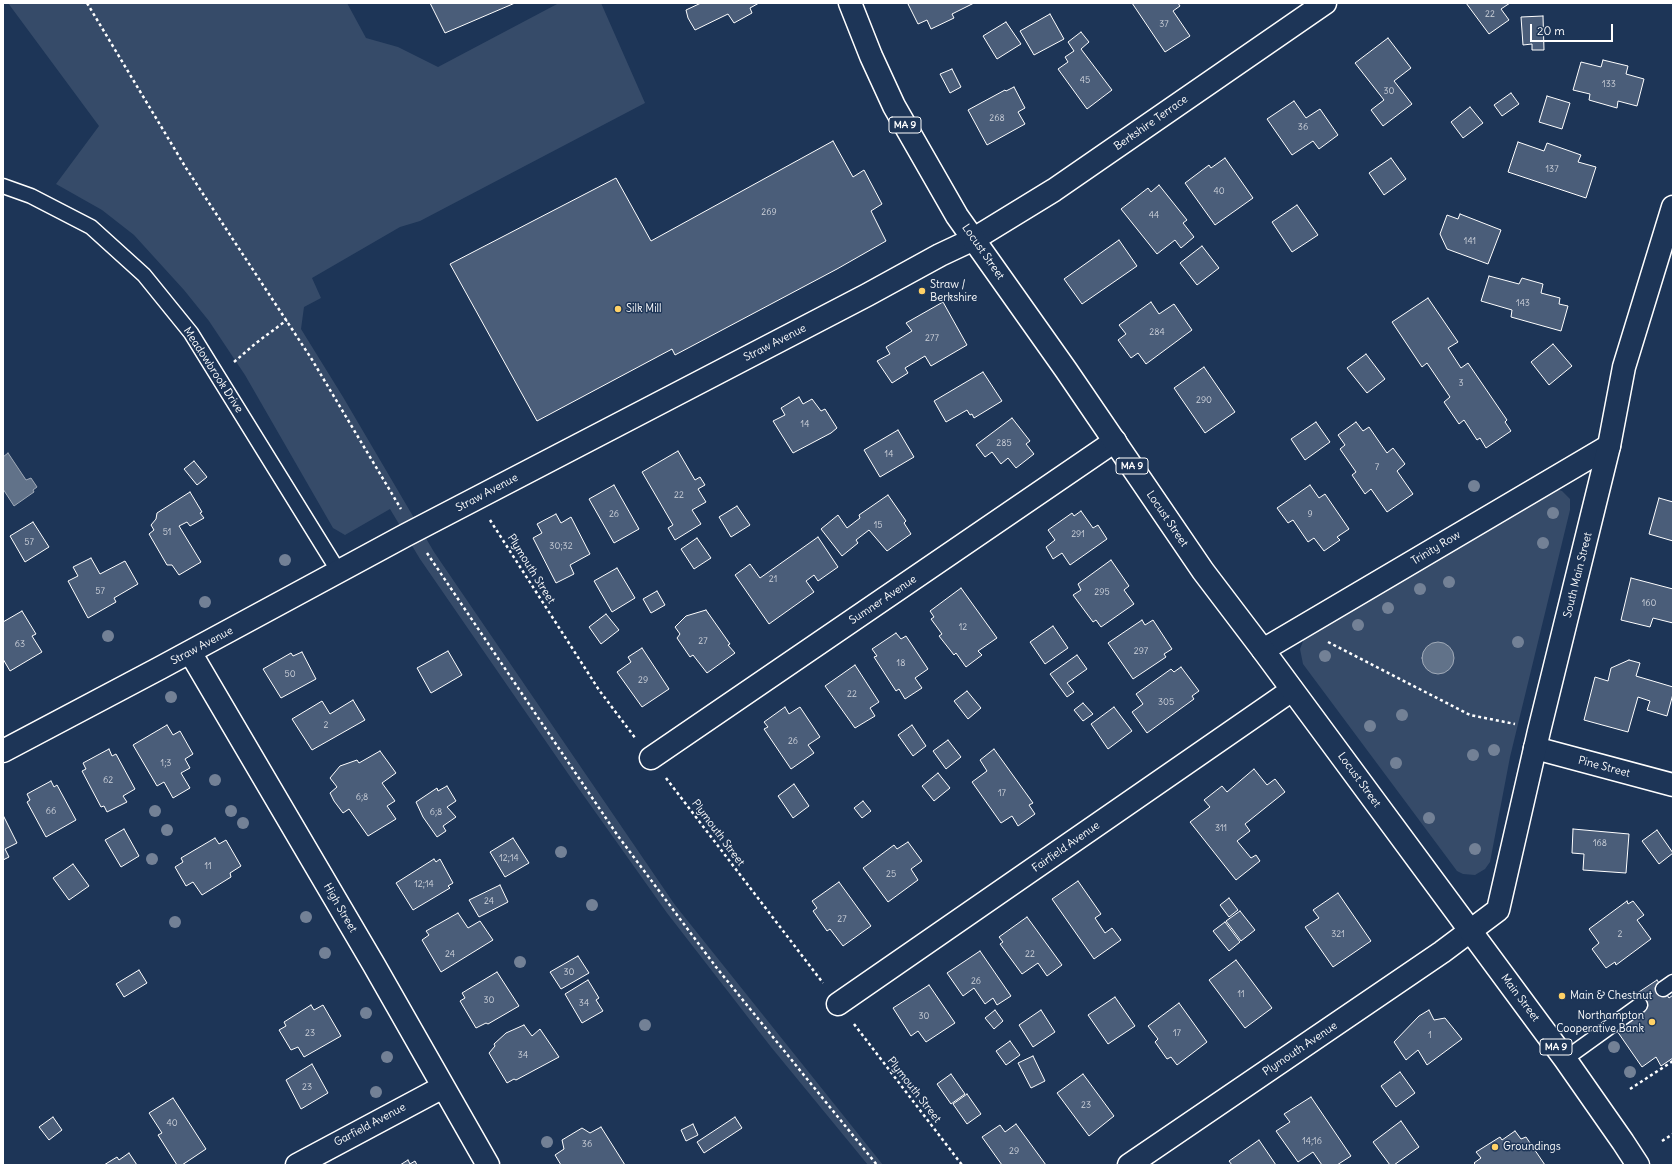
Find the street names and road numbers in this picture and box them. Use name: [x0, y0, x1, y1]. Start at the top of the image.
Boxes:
street label: Berkshire Terrace: [1112, 93, 1190, 153]
road number: MA 9: [889, 117, 921, 133]
street label: Locust Street: [959, 222, 1007, 282]
street label: Straw Avenue: [742, 322, 808, 364]
street label: Meadowbrook Drive: [180, 325, 246, 415]
road number: MA 9: [1116, 458, 1148, 474]
street label: Straw Avenue: [454, 471, 520, 515]
street label: Locust Street: [1143, 488, 1191, 550]
street label: Trinity Row: [1409, 528, 1463, 568]
street label: South Main Street: [1561, 531, 1595, 619]
street label: Plymouth Street: [504, 532, 558, 606]
street label: Sumner Avenue: [847, 573, 919, 627]
street label: Straw Avenue: [169, 624, 235, 668]
street label: Locust Street: [1335, 750, 1383, 810]
street label: Pine Street: [1577, 754, 1631, 780]
street label: Plymouth Street: [689, 797, 747, 869]
street label: Fairfield Avenue: [1030, 819, 1102, 875]
street label: High Street: [321, 881, 359, 935]
street label: Main Street: [1498, 972, 1542, 1024]
street label: Plymouth Avenue: [1260, 1019, 1340, 1079]
road number: MA 9: [1540, 1039, 1572, 1055]
street label: Plymouth Street: [884, 1055, 944, 1125]
street label: Garfield Avenue: [332, 1101, 408, 1149]

